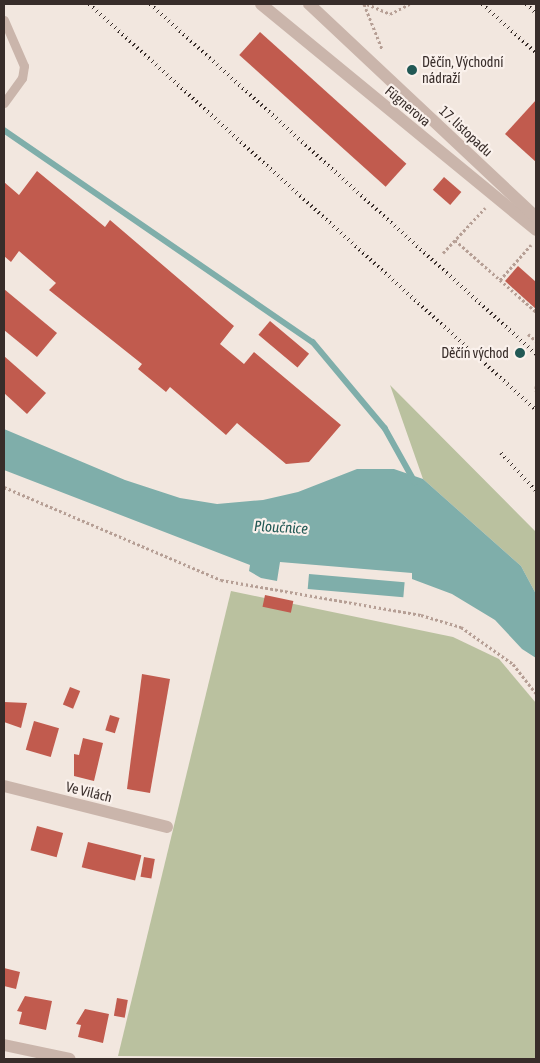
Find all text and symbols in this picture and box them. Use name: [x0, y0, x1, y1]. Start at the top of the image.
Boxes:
place label: Děčín, Východní nádraží: [422, 54, 503, 86]
marker: Děčín, Východní nádraží: [406, 64, 418, 76]
street label: Fügnerova: [382, 82, 434, 130]
street label: 17. listopadu: [436, 102, 496, 160]
place label: Děčín východ: [441, 345, 509, 361]
marker: Děčín východ: [513, 346, 527, 360]
water label: Ploučnice: [254, 517, 308, 537]
street label: Ve Vilách: [64, 778, 114, 806]

